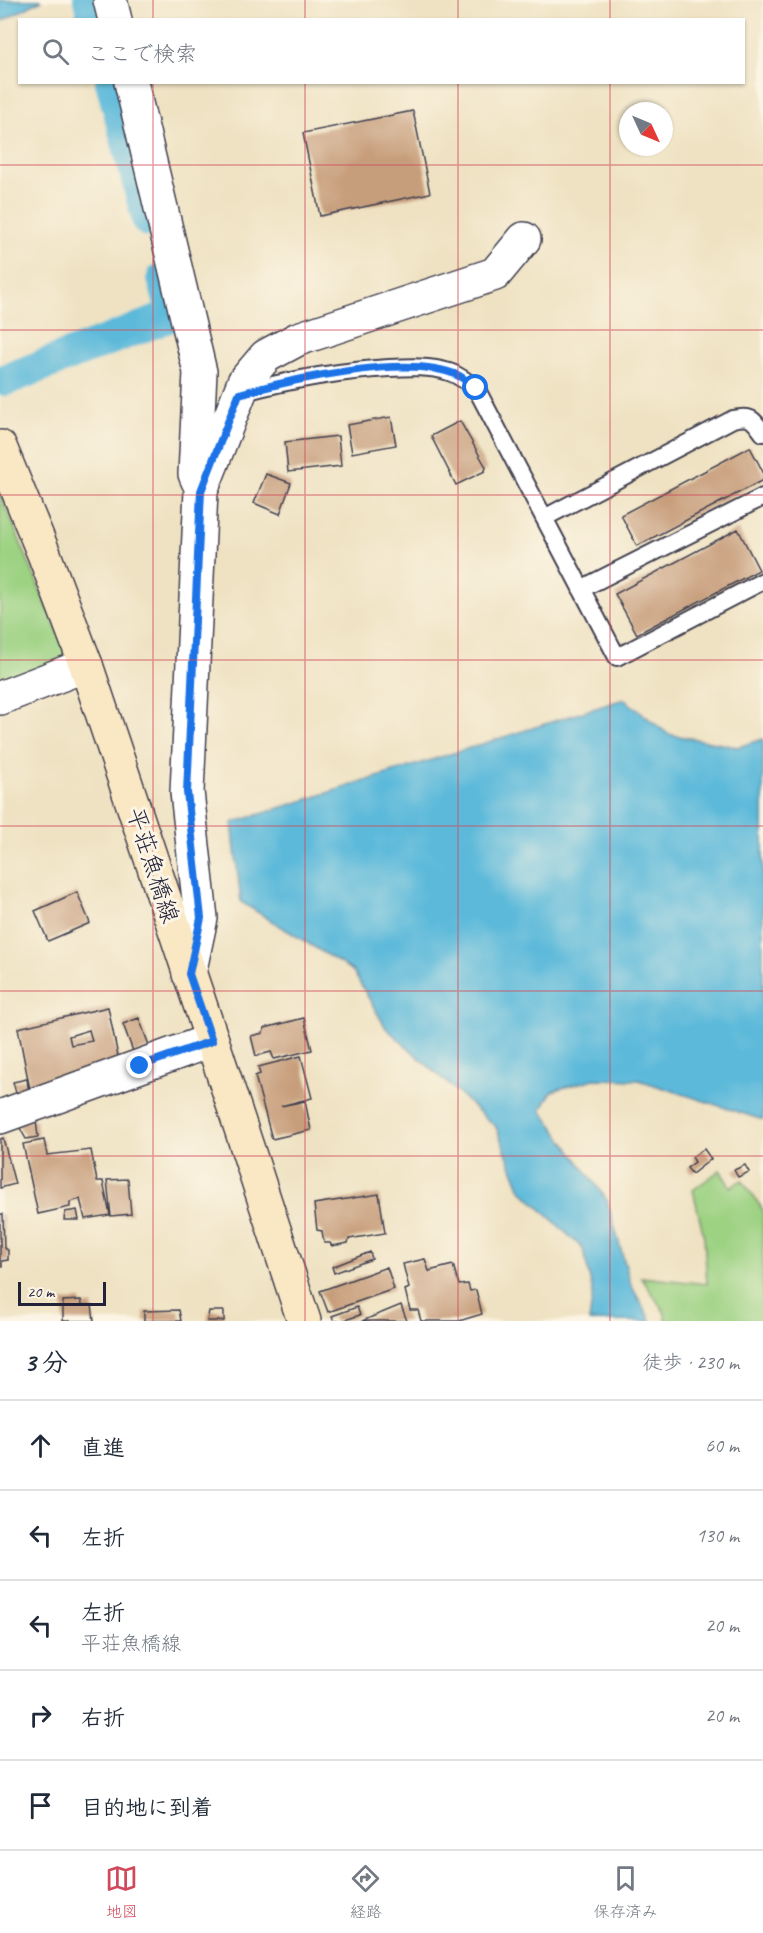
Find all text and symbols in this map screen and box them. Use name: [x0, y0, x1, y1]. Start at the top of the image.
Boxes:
search box: [18, 18, 745, 84]
icon: search: [39, 35, 72, 68]
text: ここで検索: [87, 40, 197, 68]
north arrow: [619, 102, 673, 156]
route start: [462, 374, 488, 400]
street label: 平荘魚橋線: [120, 803, 186, 927]
route end: [126, 1052, 152, 1078]
scale bar: [18, 1279, 106, 1306]
text: 20 m: [27, 1282, 54, 1302]
text: 3 分: [24, 1346, 68, 1379]
text: 徒歩 · 230 m: [643, 1350, 739, 1375]
icon: ahead: [24, 1429, 57, 1462]
text: 60 m: [705, 1433, 739, 1458]
text: 直進: [81, 1434, 125, 1462]
icon: left: [24, 1519, 57, 1552]
text: 130 m: [696, 1523, 739, 1548]
text: 左折: [81, 1524, 125, 1552]
text: 左折: [81, 1599, 125, 1627]
icon: left: [24, 1609, 57, 1642]
text: 20 m: [705, 1613, 739, 1638]
text: 平荘魚橋線: [81, 1631, 181, 1656]
icon: right: [24, 1699, 57, 1732]
text: 20 m: [705, 1703, 739, 1728]
text: 右折: [81, 1704, 125, 1732]
icon: arrive: [24, 1789, 57, 1822]
text: 目的地に到着: [81, 1794, 213, 1822]
tab: 地図: [105, 1862, 138, 1922]
tab: 経路: [349, 1862, 382, 1922]
tab: 保存済み: [593, 1862, 657, 1922]

